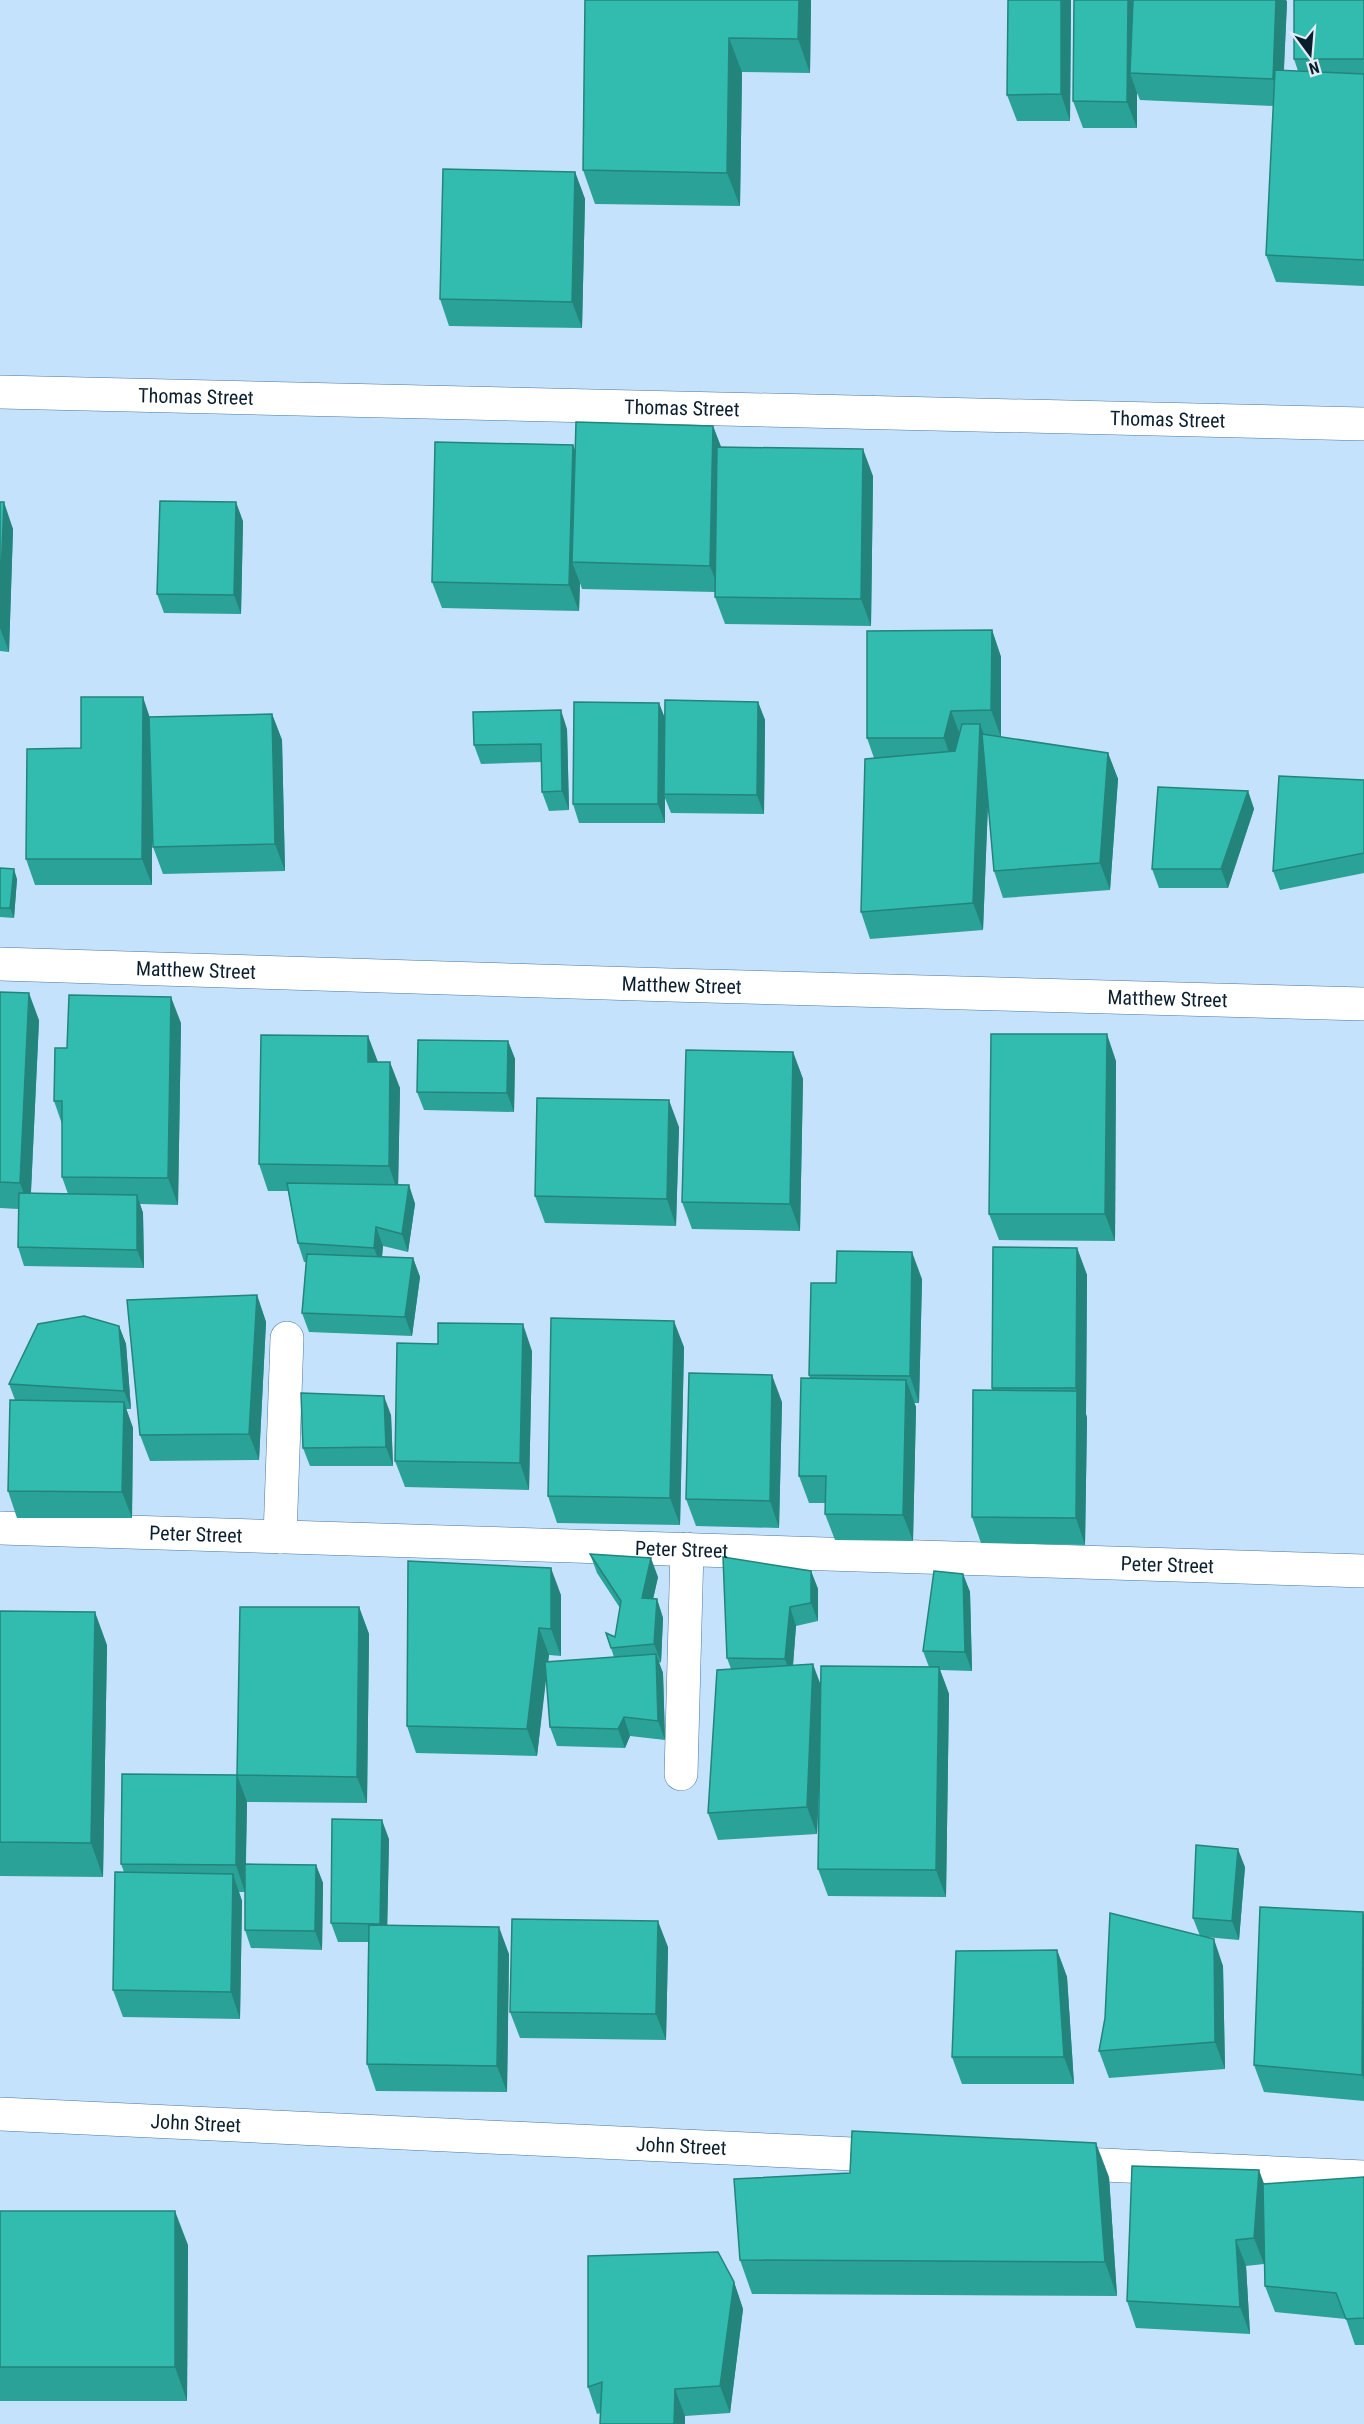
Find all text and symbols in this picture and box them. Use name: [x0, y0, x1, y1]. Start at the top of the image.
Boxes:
north arrow: [1280, 24, 1340, 84]
text: N: [1307, 57, 1321, 78]
street label: Thomas Street: [138, 383, 254, 410]
street label: Thomas Street: [624, 395, 740, 421]
street label: Thomas Street: [1110, 406, 1226, 433]
street label: Matthew Street: [136, 956, 256, 984]
street label: Matthew Street: [621, 971, 742, 999]
street label: Matthew Street: [1107, 985, 1228, 1012]
street label: Peter Street: [149, 1521, 243, 1548]
street label: Peter Street: [635, 1536, 729, 1563]
street label: Peter Street: [1120, 1551, 1214, 1578]
street label: John Street: [150, 2109, 242, 2137]
street label: John Street: [635, 2132, 727, 2160]

